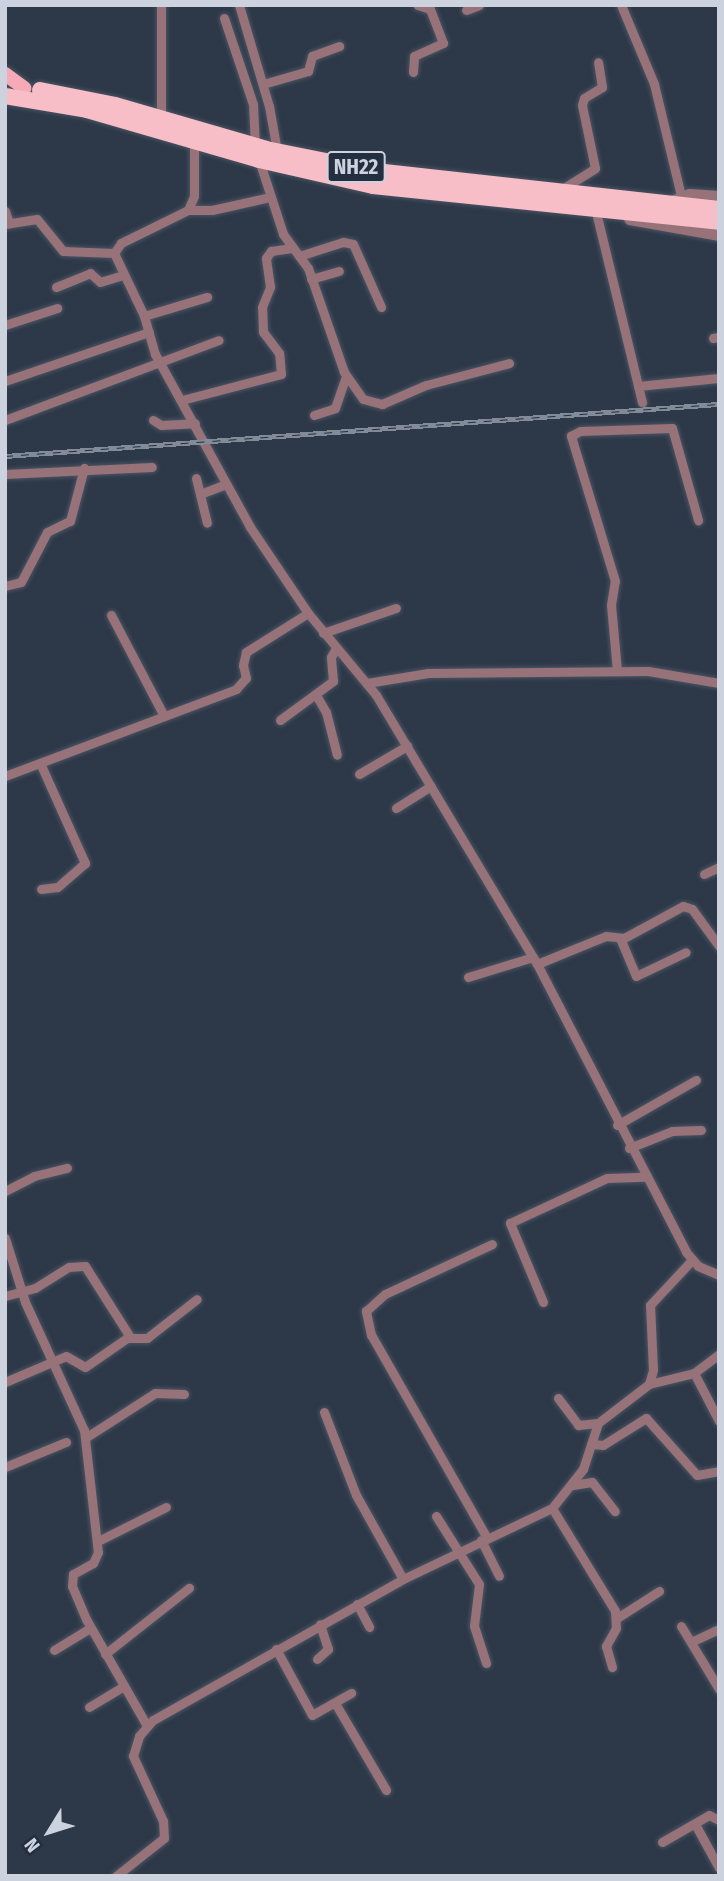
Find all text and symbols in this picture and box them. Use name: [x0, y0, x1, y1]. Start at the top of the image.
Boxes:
road number: NH22: [326, 150, 386, 184]
north arrow: [14, 1797, 84, 1867]
text: N: [19, 1834, 45, 1857]

